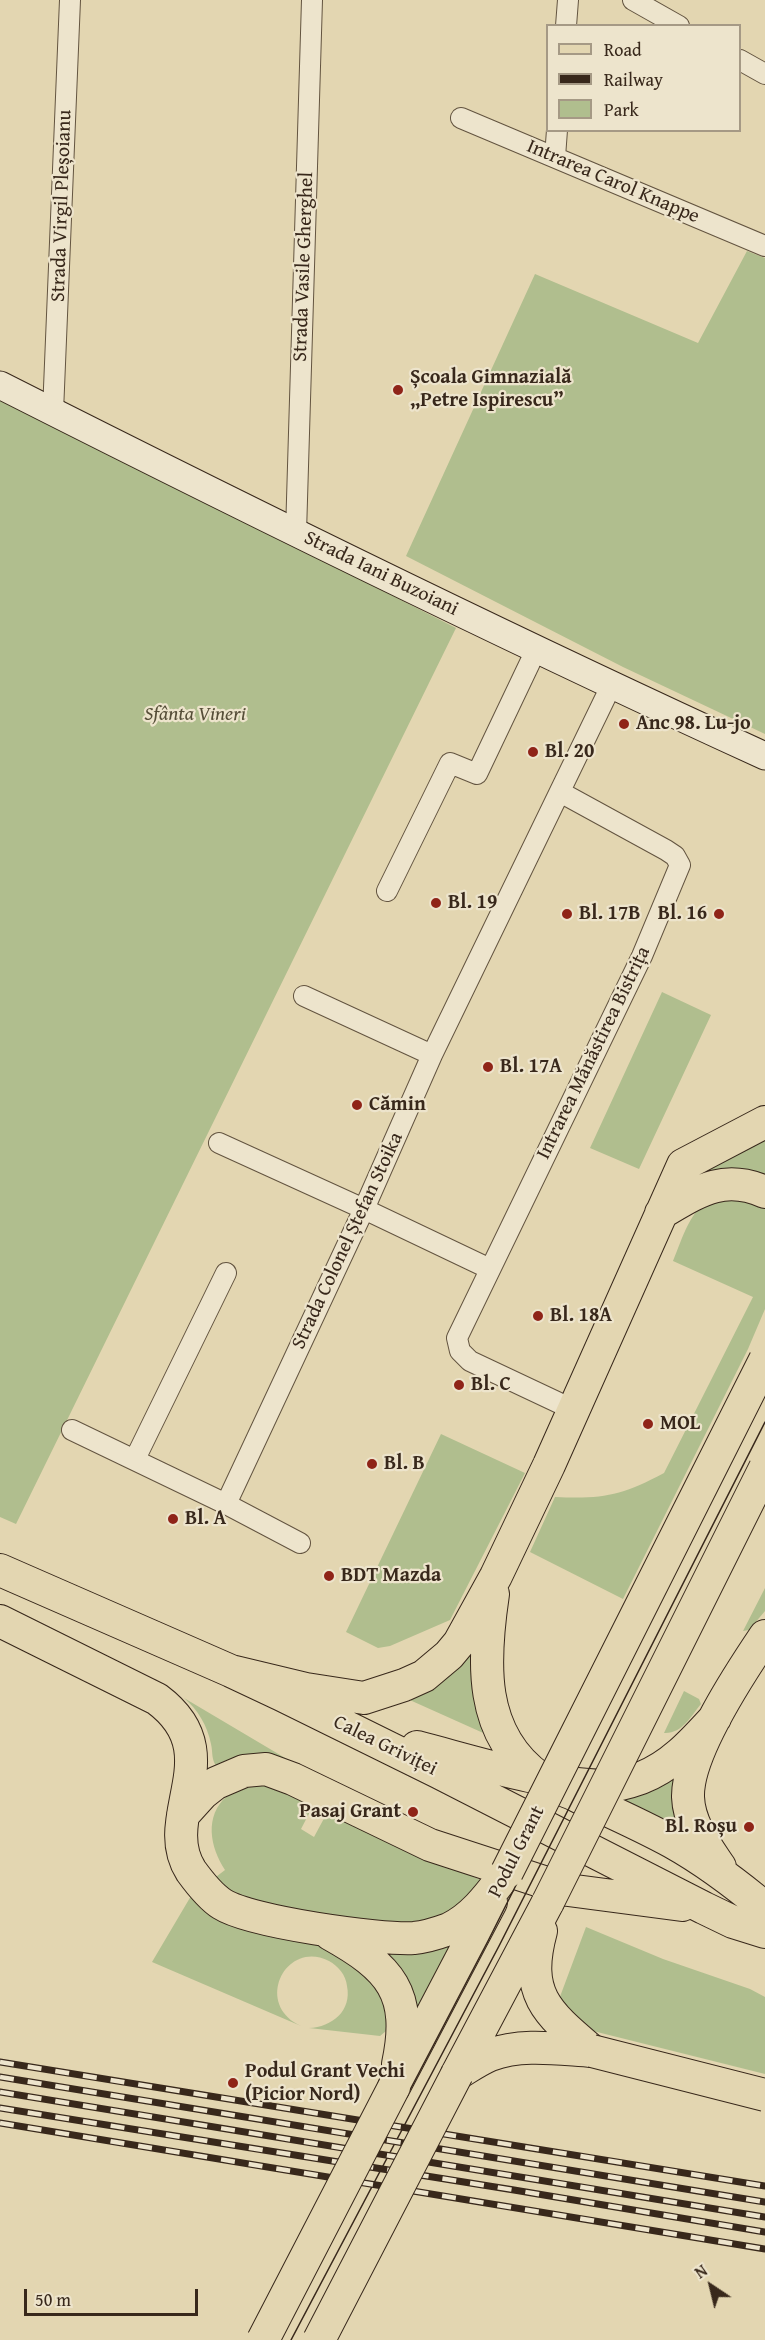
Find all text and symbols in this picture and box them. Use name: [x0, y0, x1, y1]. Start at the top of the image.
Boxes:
legend: [546, 24, 741, 132]
text: Road: [604, 36, 642, 63]
text: Railway: [604, 66, 663, 93]
text: Park: [604, 96, 639, 123]
street label: Strada Virgil Pleșoianu: [47, 109, 77, 303]
street label: Intrarea Carol Knappe: [523, 135, 703, 229]
street label: Strada Vasile Gherghel: [289, 172, 319, 362]
place label: Școala Gimnazială „Petre Ispirescu”: [410, 366, 571, 413]
marker: Școala Gimnazială „Petre Ispirescu”: [391, 383, 405, 397]
street label: Strada Iani Buzoiani: [300, 526, 462, 622]
park label: Sfânta Vineri: [144, 703, 246, 727]
place label: Anc 98. Lu-jo: [636, 712, 751, 736]
marker: Anc 98. Lu-jo: [617, 717, 631, 731]
place label: Bl. 20: [545, 740, 594, 764]
marker: Bl. 20: [526, 745, 540, 759]
place label: Bl. 19: [448, 891, 497, 915]
marker: Bl. 19: [429, 896, 443, 910]
place label: Bl. 17B: [579, 902, 641, 926]
place label: Bl. 16: [658, 902, 707, 926]
marker: Bl. 17B: [560, 907, 574, 921]
marker: Bl. 16: [712, 907, 726, 921]
street label: Intrarea Mănăstirea Bistrița: [532, 943, 656, 1163]
place label: Bl. 17A: [500, 1055, 562, 1079]
marker: Bl. 17A: [481, 1060, 495, 1074]
place label: Cămin: [369, 1093, 426, 1117]
marker: Cămin: [350, 1098, 364, 1112]
street label: Strada Colonel Ștefan Stoika: [287, 1129, 409, 1353]
place label: Bl. 18A: [550, 1304, 612, 1328]
marker: Bl. 18A: [531, 1309, 545, 1323]
place label: Bl. C: [471, 1373, 511, 1397]
marker: Bl. C: [452, 1378, 466, 1392]
place label: MOL: [660, 1412, 700, 1436]
marker: MOL: [641, 1417, 655, 1431]
place label: Bl. B: [384, 1452, 425, 1476]
marker: Bl. B: [365, 1457, 379, 1471]
place label: Bl. A: [185, 1507, 226, 1531]
marker: Bl. A: [166, 1512, 180, 1526]
place label: BDT Mazda: [341, 1564, 441, 1588]
marker: BDT Mazda: [322, 1569, 336, 1583]
street label: Calea Griviței: [329, 1711, 441, 1781]
place label: Pasaj Grant: [299, 1800, 401, 1824]
street label: Podul Grant: [484, 1802, 550, 1902]
marker: Pasaj Grant: [406, 1805, 420, 1819]
place label: Bl. Roșu: [665, 1815, 737, 1839]
marker: Bl. Roșu: [742, 1820, 756, 1834]
place label: Podul Grant Vechi (Picior Nord): [245, 2060, 405, 2107]
marker: Podul Grant Vechi (Picior Nord): [226, 2076, 240, 2090]
north arrow: [681, 2256, 741, 2316]
text: N: [689, 2258, 712, 2284]
scale bar: [27, 2277, 201, 2315]
text: 50 m: [35, 2286, 71, 2313]

